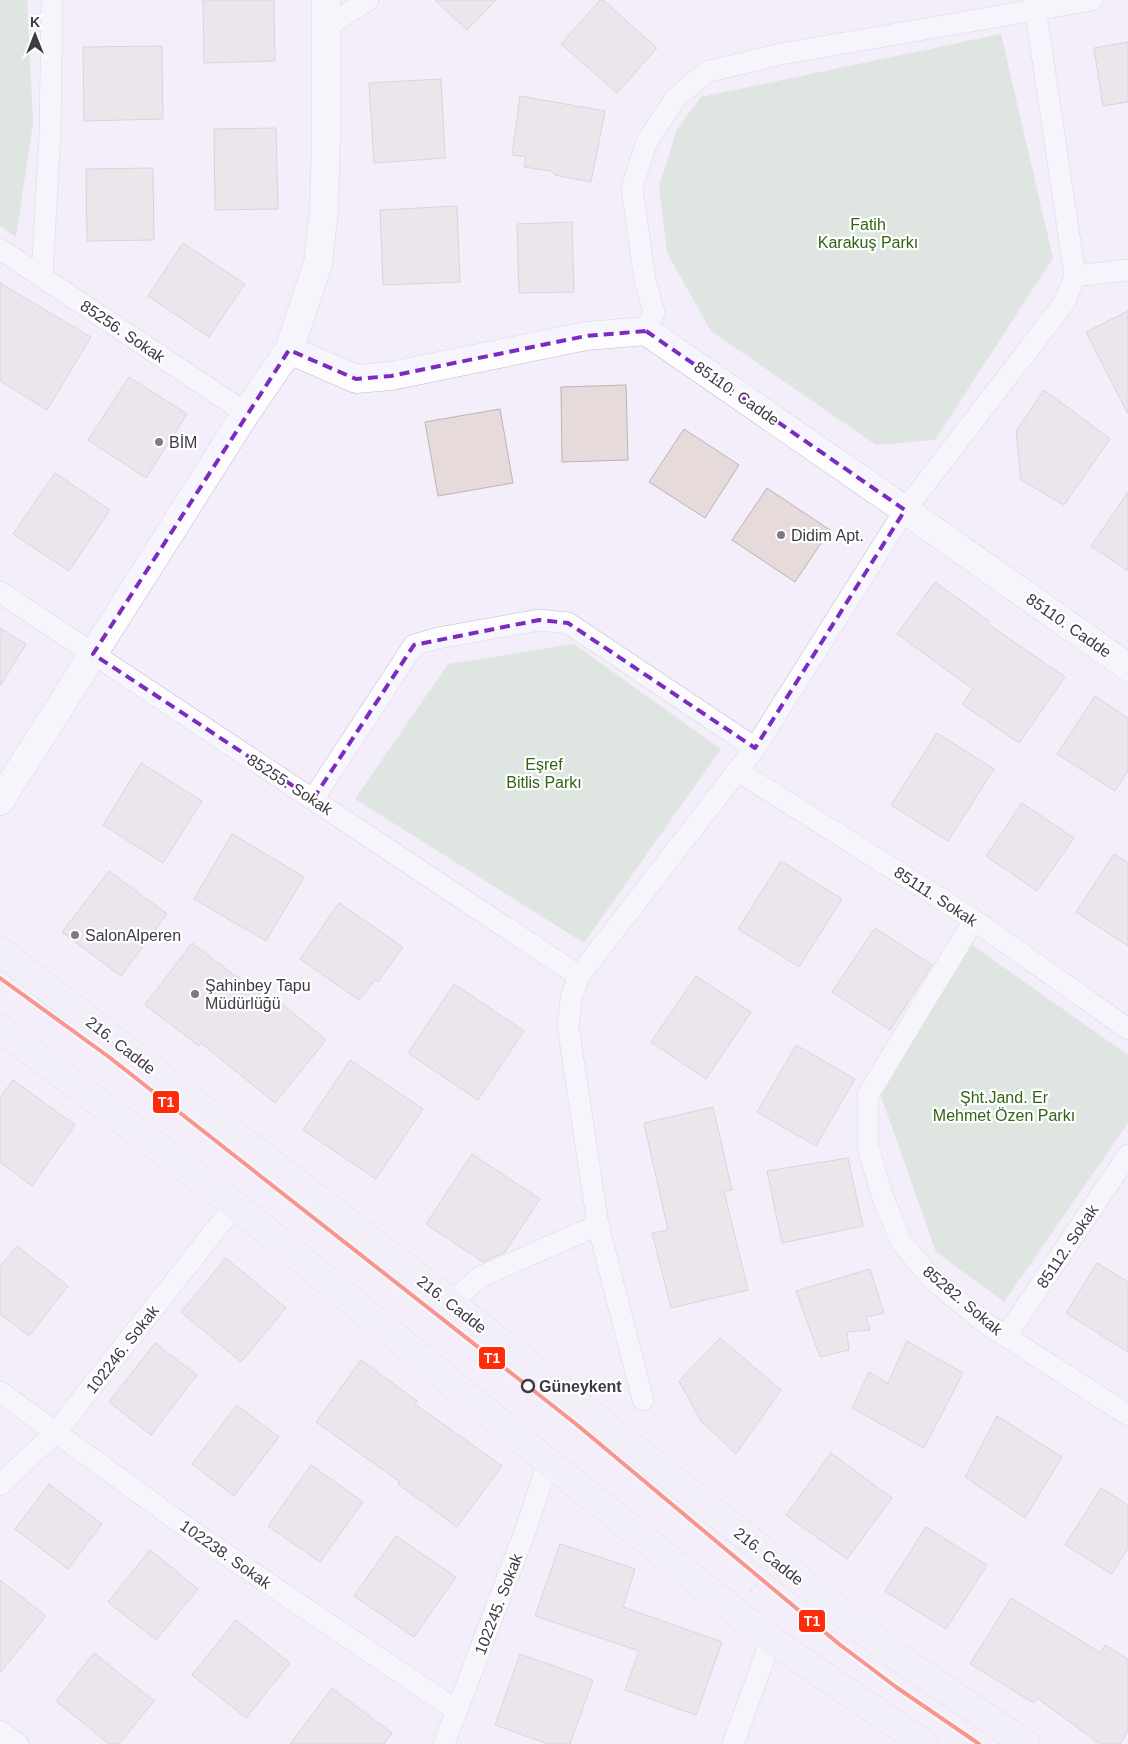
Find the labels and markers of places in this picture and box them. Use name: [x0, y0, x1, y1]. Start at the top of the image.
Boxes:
place label: BİM: [169, 433, 197, 451]
marker: BİM: [153, 436, 165, 448]
place label: Didim Apt.: [791, 527, 864, 544]
marker: Didim Apt.: [775, 529, 787, 541]
place label: SalonAlperen: [85, 927, 181, 944]
marker: SalonAlperen: [69, 929, 81, 941]
place label: Şahinbey Tapu Müdürlüğü: [205, 977, 311, 1012]
marker: Şahinbey Tapu Müdürlüğü: [189, 988, 201, 1000]
place label: Güneykent: [539, 1378, 622, 1395]
marker: Güneykent: [521, 1379, 535, 1393]

